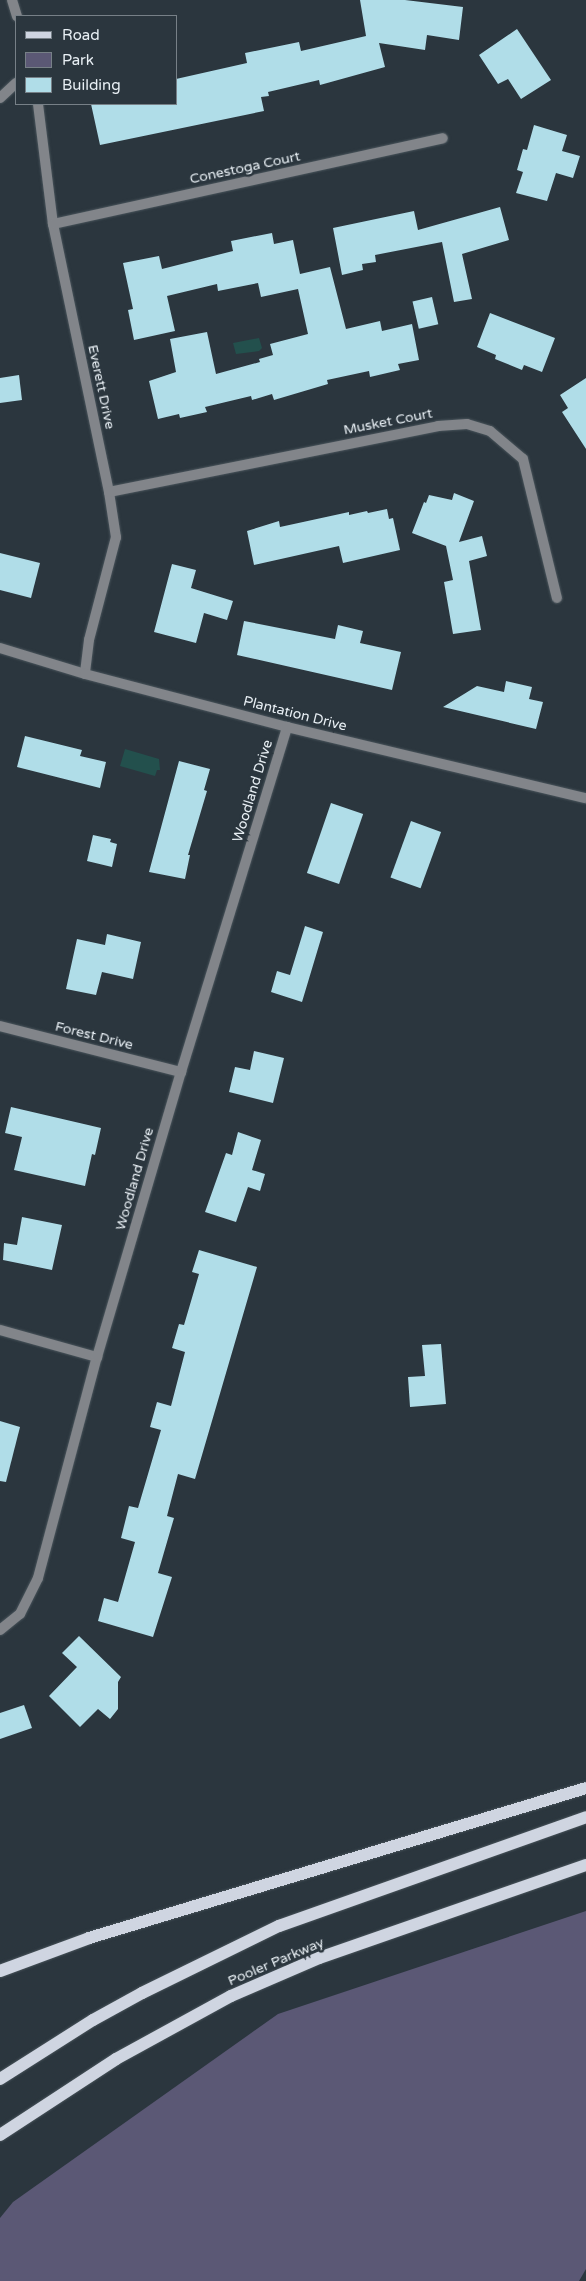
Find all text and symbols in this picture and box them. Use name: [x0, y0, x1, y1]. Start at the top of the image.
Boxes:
legend: [15, 15, 178, 105]
text: Road: [62, 26, 100, 44]
text: Park: [62, 51, 94, 69]
text: Building: [62, 76, 121, 94]
street label: Conestoga Court: [188, 148, 302, 188]
street label: Everett Drive: [84, 343, 118, 431]
street label: Musket Court: [342, 405, 434, 439]
street label: Plantation Drive: [242, 693, 348, 735]
street label: Woodland Drive: [229, 738, 277, 844]
street label: Forest Drive: [53, 1018, 135, 1054]
street label: Woodland Drive: [112, 1126, 158, 1232]
street label: Pooler Parkway: [225, 1934, 327, 1990]

